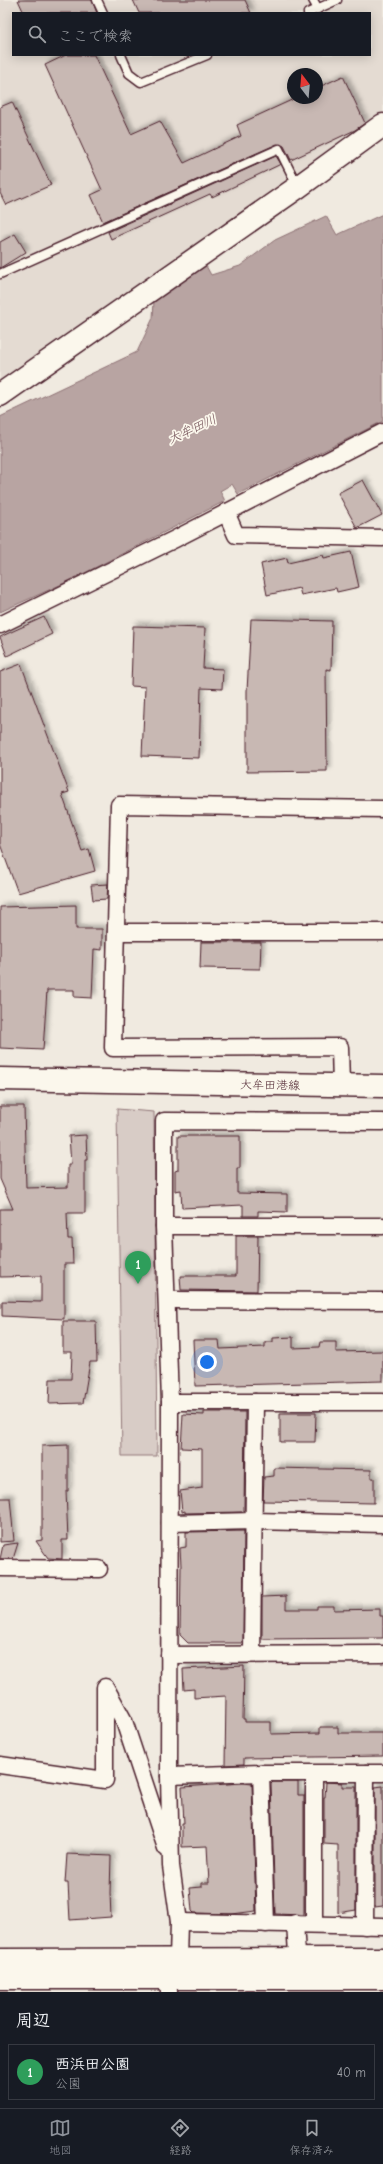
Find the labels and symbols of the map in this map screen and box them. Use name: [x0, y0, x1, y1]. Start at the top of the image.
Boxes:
north arrow: [287, 68, 323, 104]
water label: 大牟田川: [165, 411, 219, 447]
street label: 大牟田港線: [240, 1077, 300, 1093]
pin: 1: [125, 1251, 151, 1284]
your location: [197, 1352, 217, 1372]

